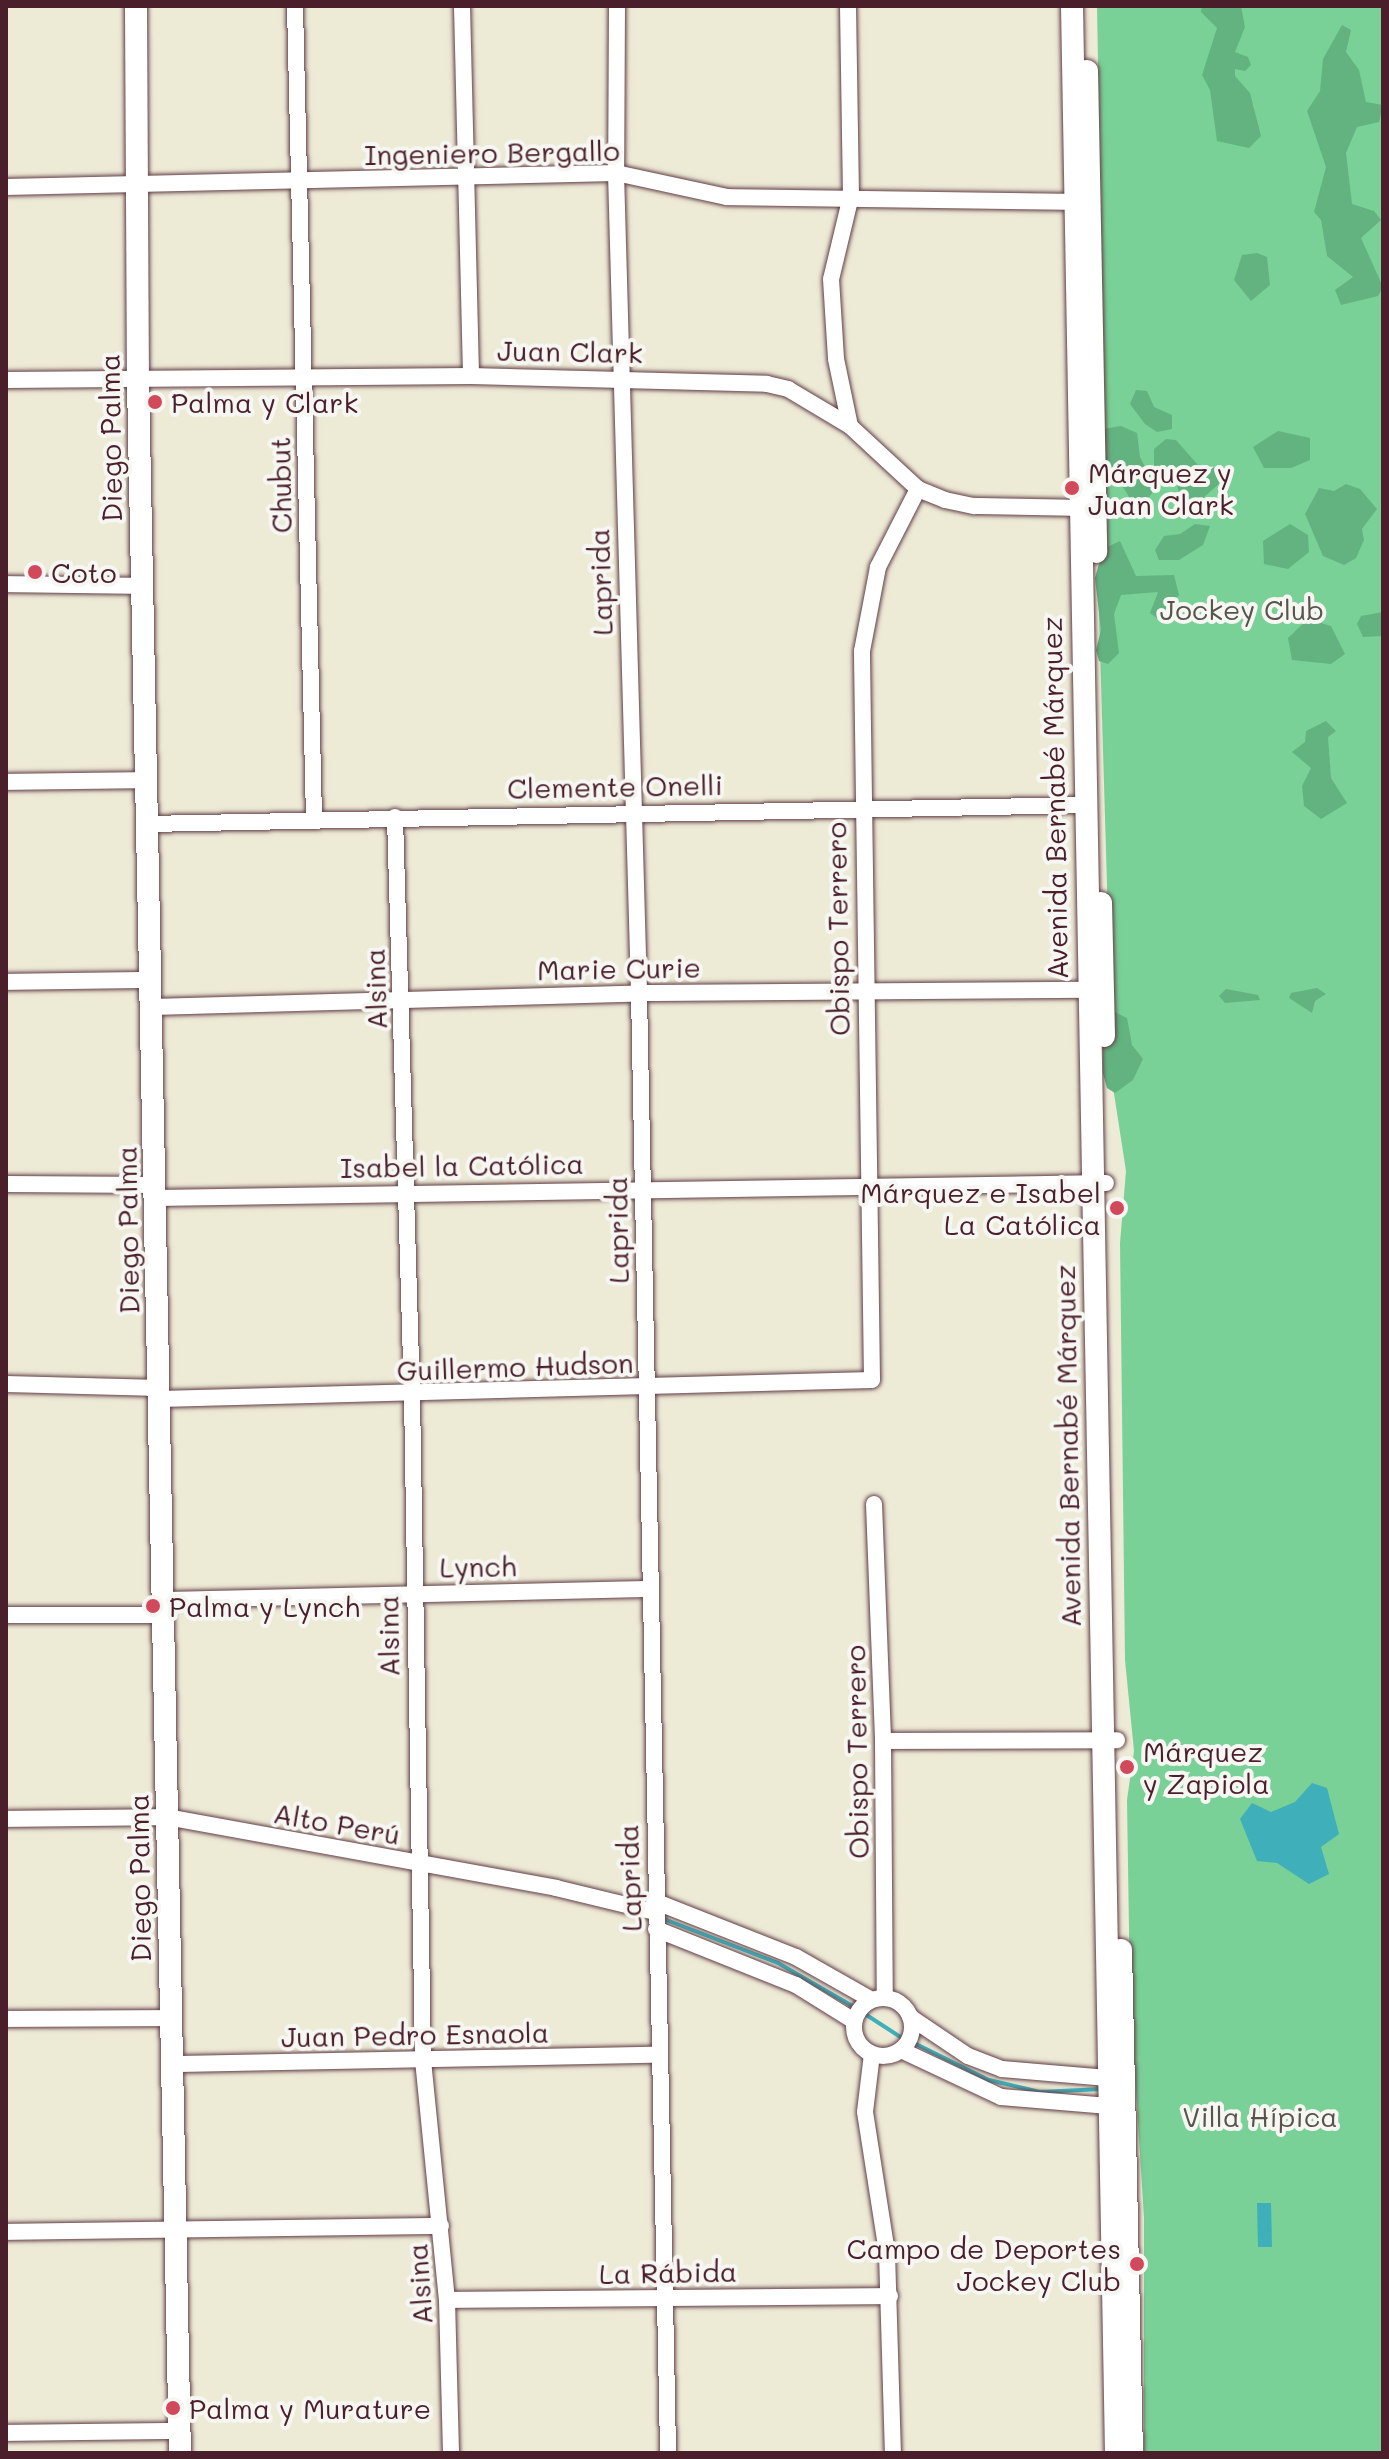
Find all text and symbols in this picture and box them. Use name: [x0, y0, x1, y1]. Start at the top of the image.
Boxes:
street label: Ingeniero Bergallo: [364, 133, 620, 171]
street label: Juan Clark: [497, 333, 643, 369]
street label: Diego Palma: [92, 354, 128, 522]
place label: Palma y Clark: [171, 385, 358, 419]
marker: Palma y Clark: [146, 393, 164, 411]
street label: Chubut: [262, 436, 298, 534]
place label: Márquez y Juan Clark: [1088, 455, 1234, 521]
marker: Márquez y Juan Clark: [1063, 479, 1081, 497]
street label: Laprida: [581, 528, 619, 636]
place label: Coto: [51, 555, 117, 589]
marker: Coto: [26, 563, 44, 581]
park label: Jockey Club: [1160, 592, 1324, 626]
street label: Avenida Bernabé Márquez: [1034, 616, 1074, 980]
street label: Clemente Onelli: [507, 767, 723, 805]
street label: Obispo Terrero: [818, 822, 856, 1036]
street label: Alsina: [357, 948, 393, 1030]
street label: Marie Curie: [537, 950, 701, 986]
street label: Diego Palma: [109, 1146, 145, 1314]
street label: Isabel la Católica: [340, 1146, 584, 1184]
place label: Márquez e Isabel La Católica: [860, 1175, 1101, 1241]
street label: Laprida: [599, 1176, 635, 1284]
marker: Márquez e Isabel La Católica: [1108, 1199, 1126, 1217]
street label: Avenida Bernabé Márquez: [1047, 1264, 1087, 1628]
street label: Guillermo Hudson: [396, 1345, 634, 1387]
street label: Lynch: [439, 1549, 517, 1583]
place label: Palma y Lynch: [169, 1589, 360, 1623]
street label: Alsina: [370, 1595, 406, 1677]
marker: Palma y Lynch: [144, 1597, 162, 1615]
street label: Obispo Terrero: [837, 1645, 875, 1859]
place label: Márquez y Zapiola: [1143, 1734, 1270, 1800]
marker: Márquez y Zapiola: [1118, 1758, 1136, 1776]
street label: Diego Palma: [121, 1794, 157, 1962]
street label: Alto Perú: [271, 1795, 403, 1851]
street label: Laprida: [610, 1824, 648, 1932]
street label: Juan Pedro Esnaola: [281, 2015, 549, 2053]
park label: Villa Hípica: [1182, 2099, 1338, 2133]
place label: Campo de Deportes Jockey Club: [847, 2231, 1121, 2297]
street label: Alsina: [399, 2242, 439, 2326]
street label: La Rábida: [599, 2254, 737, 2290]
marker: Campo de Deportes Jockey Club: [1128, 2255, 1146, 2273]
place label: Palma y Murature: [189, 2391, 431, 2425]
marker: Palma y Murature: [164, 2399, 182, 2417]

